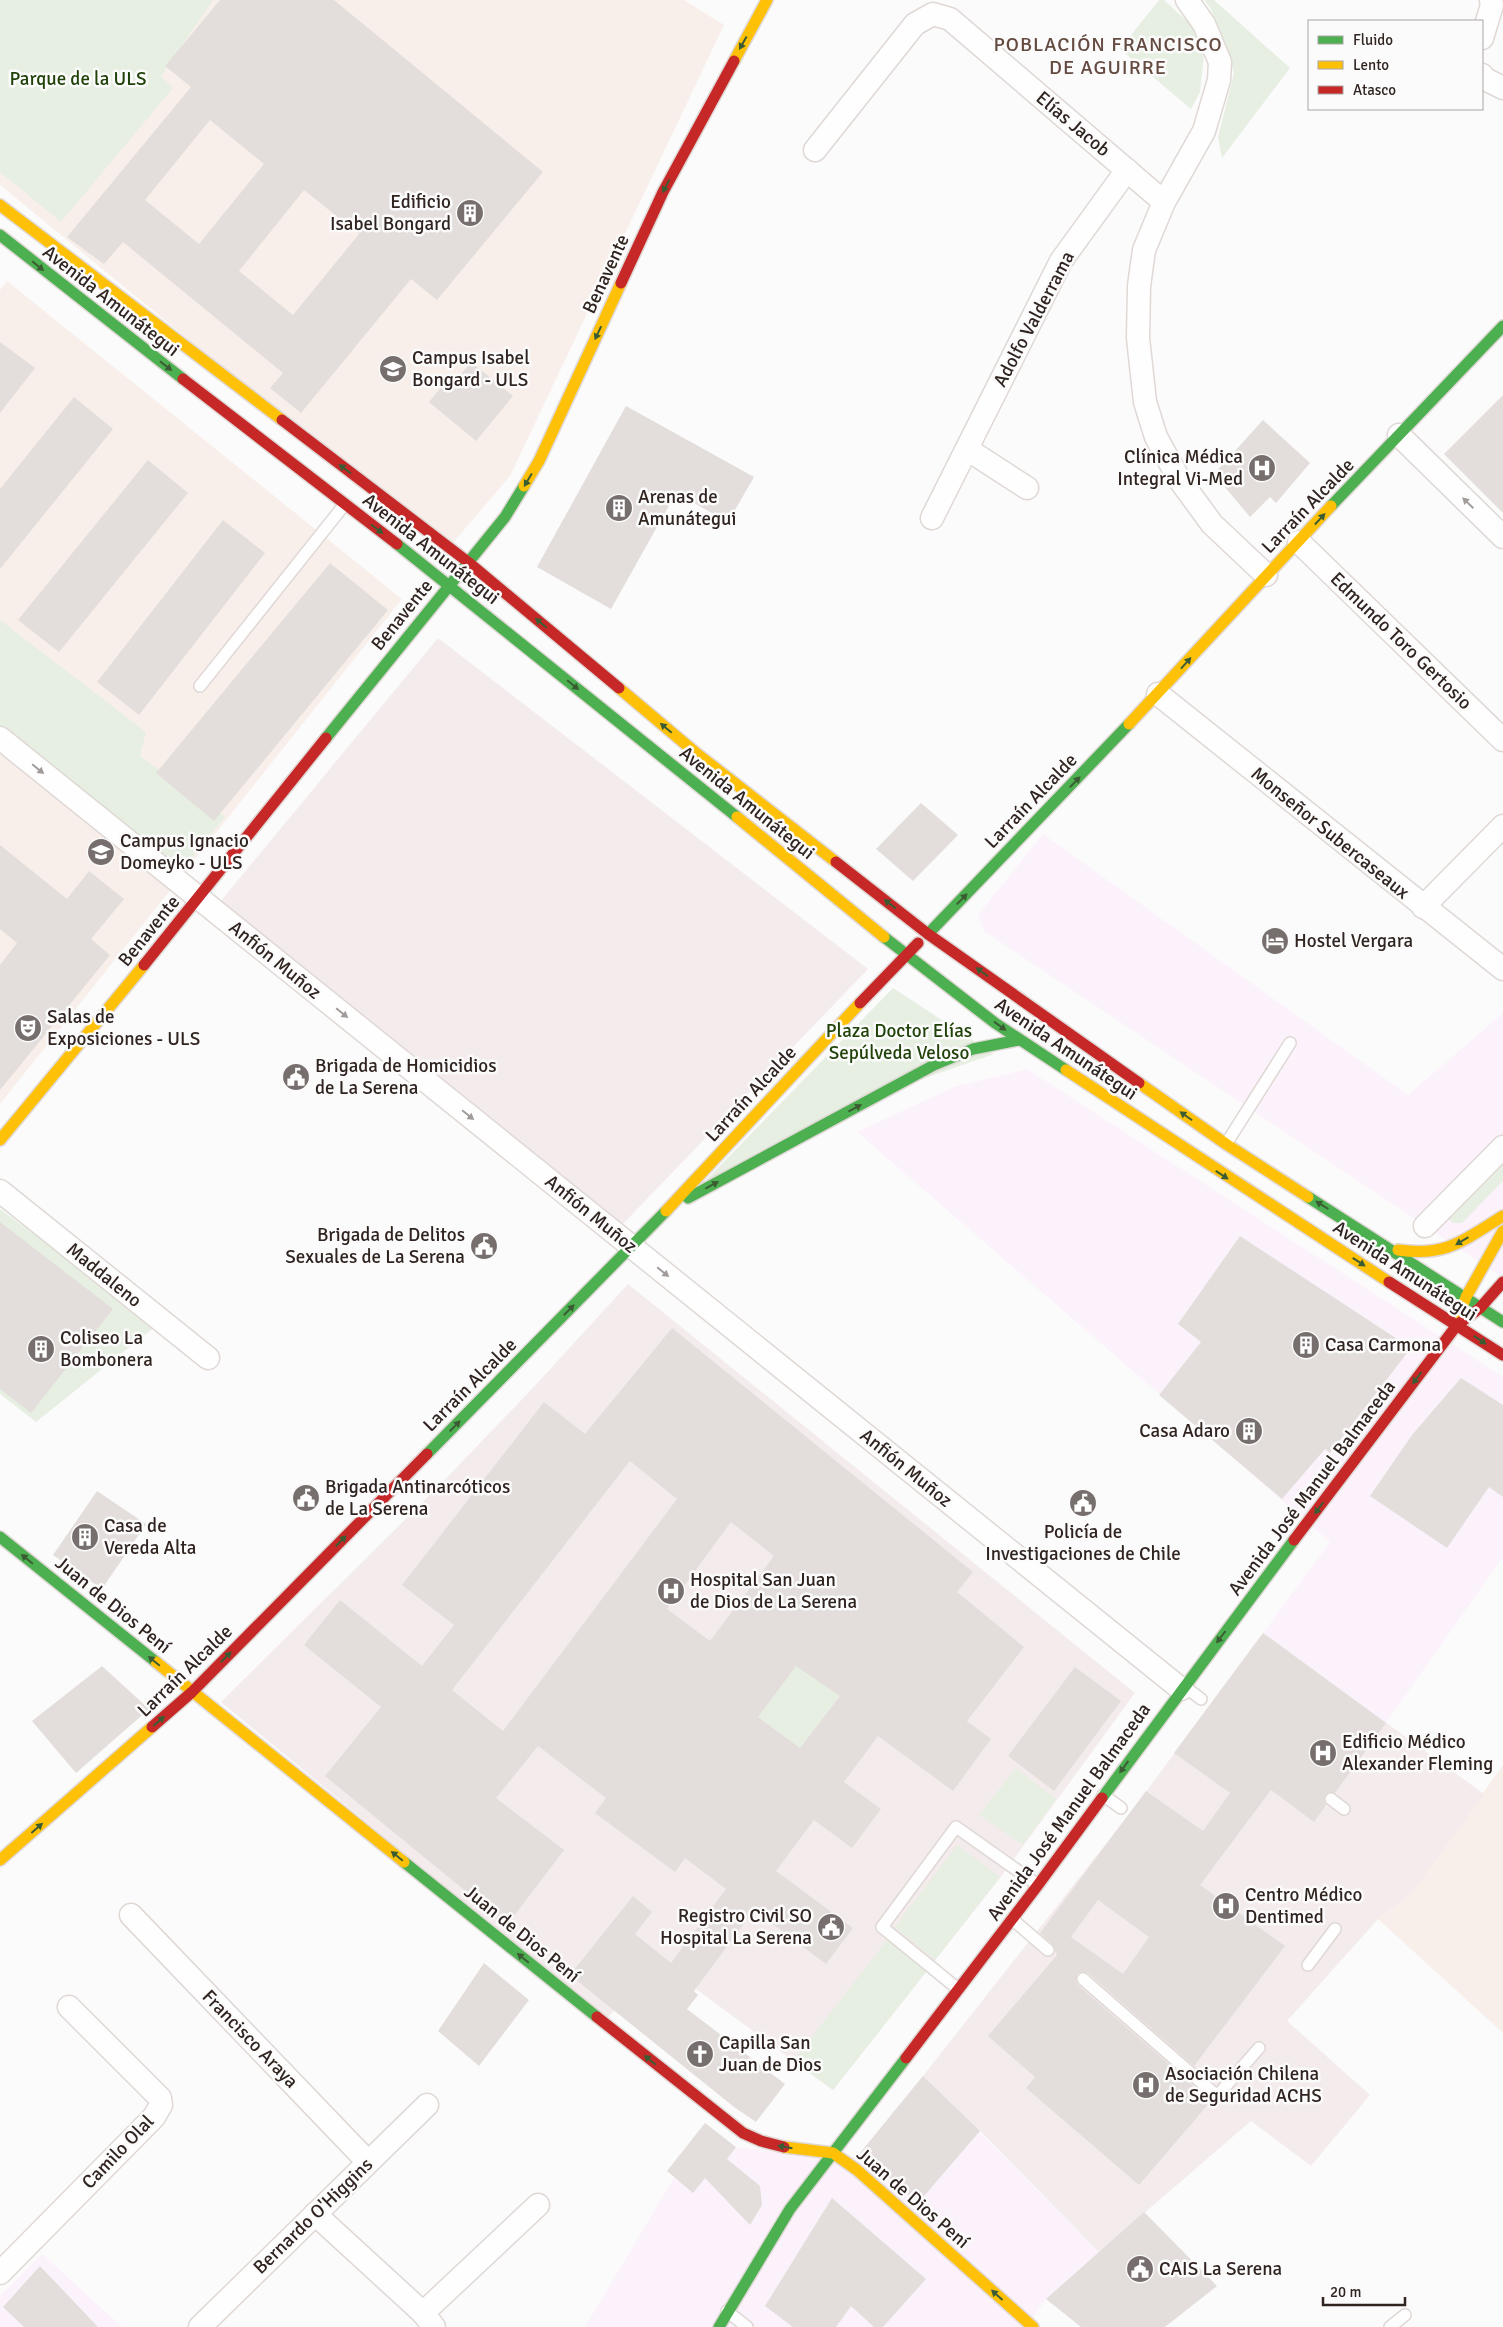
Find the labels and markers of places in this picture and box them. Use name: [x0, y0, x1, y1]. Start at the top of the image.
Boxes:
place label: Edificio Isabel Bongard: [330, 190, 451, 236]
building icon: Edificio Isabel Bongard: [455, 198, 485, 228]
place label: Campus Isabel Bongard - ULS: [412, 346, 530, 392]
school or university icon: Campus Isabel Bongard - ULS: [378, 354, 408, 384]
place label: Clínica Médica Integral Vi-Med: [1117, 445, 1243, 491]
hospital icon: Clínica Médica Integral Vi-Med: [1247, 453, 1277, 483]
place label: Arenas de Amunátegui: [638, 485, 736, 531]
building icon: Arenas de Amunátegui: [604, 493, 634, 523]
place label: Campus Ignacio Domeyko - ULS: [120, 829, 249, 875]
school or university icon: Campus Ignacio Domeyko - ULS: [86, 837, 116, 867]
hotel icon: Hostel Vergara: [1260, 926, 1290, 956]
place label: Hostel Vergara: [1294, 929, 1413, 953]
place label: Salas de Exposiciones - ULS: [47, 1005, 200, 1051]
theatre icon: Salas de Exposiciones - ULS: [13, 1013, 43, 1043]
place label: Brigada de Homicidios de La Serena: [315, 1054, 497, 1100]
public building icon: Brigada de Homicidios de La Serena: [281, 1062, 311, 1092]
place label: Brigada de Delitos Sexuales de La Serena: [285, 1223, 465, 1269]
public building icon: Brigada de Delitos Sexuales de La Serena: [469, 1231, 499, 1261]
place label: Coliseo La Bombonera: [60, 1326, 153, 1372]
building icon: Casa Carmona: [1291, 1330, 1321, 1360]
place label: Casa Carmona: [1325, 1333, 1441, 1357]
building icon: Coliseo La Bombonera: [26, 1334, 56, 1364]
building icon: Casa Adaro: [1234, 1416, 1264, 1446]
place label: Casa Adaro: [1139, 1419, 1230, 1443]
place label: Brigada Antinarcóticos de La Serena: [325, 1475, 510, 1521]
public building icon: Brigada Antinarcóticos de La Serena: [291, 1483, 321, 1513]
public building icon: Policía de Investigaciones de Chile: [1068, 1488, 1098, 1518]
place label: Casa de Vereda Alta: [104, 1514, 196, 1560]
place label: Policía de Investigaciones de Chile: [985, 1520, 1181, 1566]
building icon: Casa de Vereda Alta: [70, 1522, 100, 1552]
place label: Hospital San Juan de Dios de La Serena: [690, 1568, 857, 1614]
hospital icon: Hospital San Juan de Dios de La Serena: [656, 1576, 686, 1606]
place label: Edificio Médico Alexander Fleming: [1342, 1730, 1493, 1776]
hospital icon: Edificio Médico Alexander Fleming: [1308, 1738, 1338, 1768]
place label: Centro Médico Dentimed: [1245, 1883, 1362, 1929]
hospital icon: Centro Médico Dentimed: [1211, 1891, 1241, 1921]
place label: Registro Civil SO Hospital La Serena: [660, 1904, 812, 1950]
public building icon: Registro Civil SO Hospital La Serena: [816, 1912, 846, 1942]
place label: Capilla San Juan de Dios: [719, 2031, 822, 2077]
church icon: Capilla San Juan de Dios: [685, 2039, 715, 2069]
place label: Asociación Chilena de Seguridad ACHS: [1165, 2062, 1322, 2108]
hospital icon: Asociación Chilena de Seguridad ACHS: [1131, 2070, 1161, 2100]
public building icon: CAIS La Serena: [1125, 2254, 1155, 2284]
place label: CAIS La Serena: [1159, 2257, 1282, 2281]

